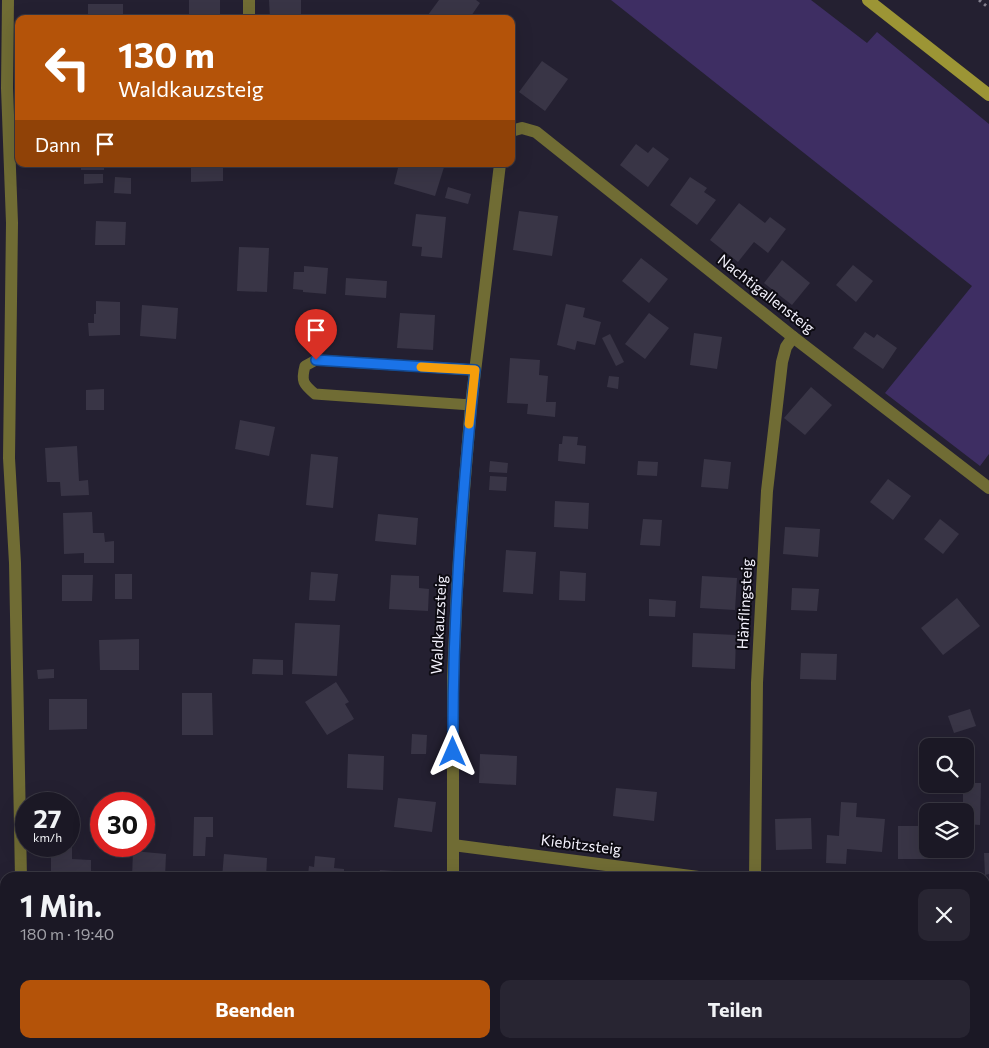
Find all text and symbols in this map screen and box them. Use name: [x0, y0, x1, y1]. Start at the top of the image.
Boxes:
text: 130 m: [118, 32, 215, 75]
icon: left: [35, 35, 100, 100]
text: Waldkauzsteig: [118, 75, 264, 102]
icon: arrive: [91, 130, 119, 158]
text: Dann: [35, 133, 81, 156]
street label: Nachtigallensteig: [715, 250, 819, 337]
pin: [295, 309, 337, 360]
icon: arrive: [302, 316, 330, 344]
street label: Hänflingsteig: [733, 558, 755, 650]
street label: Waldkauzsteig: [426, 575, 450, 675]
position arrow: [426, 725, 478, 777]
map controls: [919, 738, 974, 858]
button: search: [919, 738, 974, 793]
speed limit sign: 30: [90, 792, 155, 857]
text: 27: [34, 803, 61, 833]
button: layers: [919, 803, 974, 858]
text: km/h: [33, 830, 62, 844]
street label: Kiebitzsteig: [540, 830, 622, 858]
text: 1 Min.: [20, 886, 102, 923]
button: close: [918, 889, 970, 941]
text: 180 m · 19:40: [20, 924, 114, 943]
button: Beenden: [20, 980, 490, 1038]
button: Teilen: [500, 980, 970, 1038]

